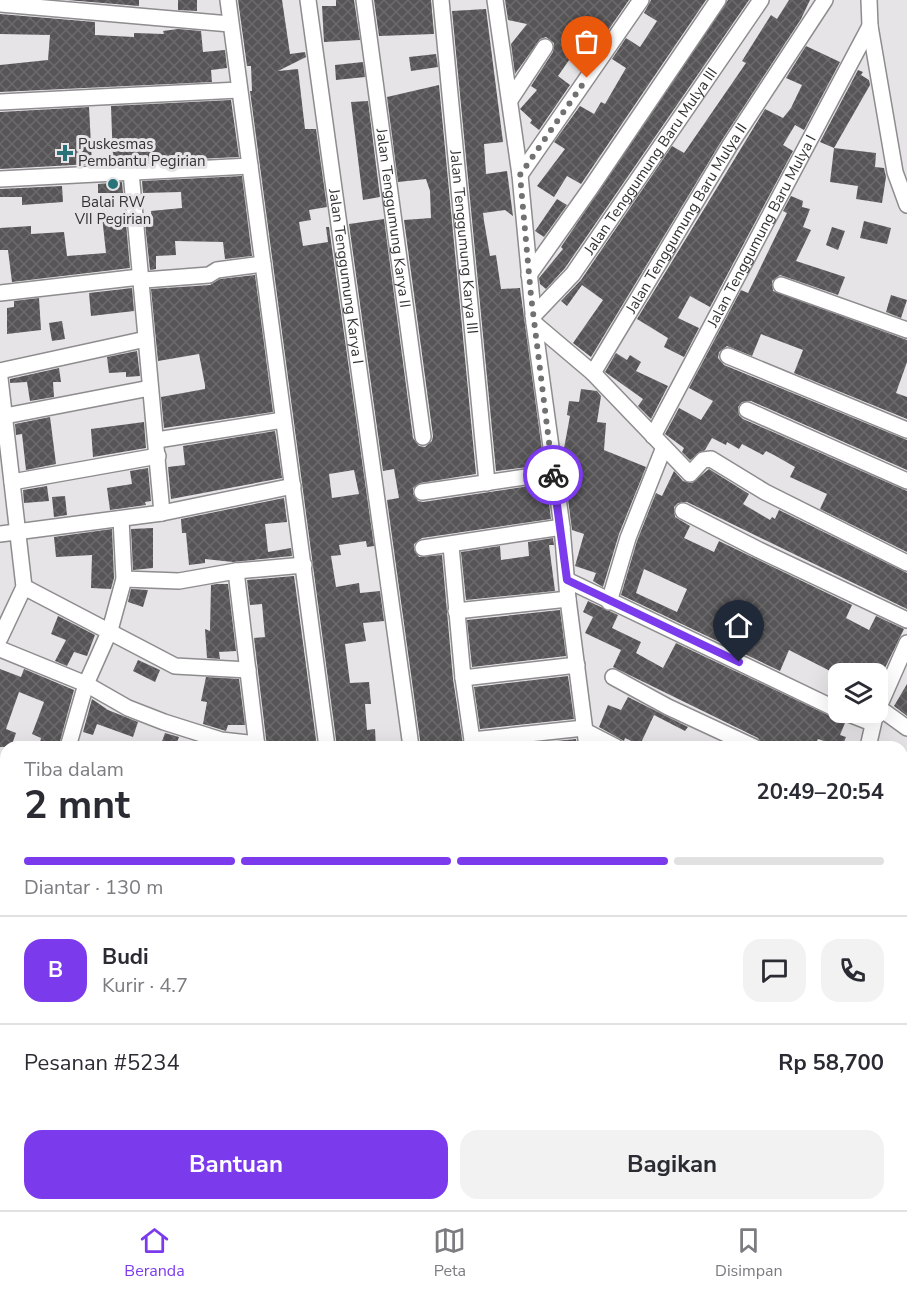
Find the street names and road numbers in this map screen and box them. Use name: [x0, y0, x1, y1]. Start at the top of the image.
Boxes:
street label: Jalan Tenggumung Baru Mulya III: [580, 65, 722, 257]
street label: Jalan Tenggumung Baru Mulya II: [623, 120, 751, 316]
street label: Jalan Tenggumung Karya II: [371, 126, 415, 309]
street label: Jalan Tenggumung Baru Mulya I: [702, 131, 821, 332]
street label: Jalan Tenggumung Karya III: [445, 148, 483, 335]
street label: Jalan Tenggumung Karya I: [324, 186, 368, 365]

